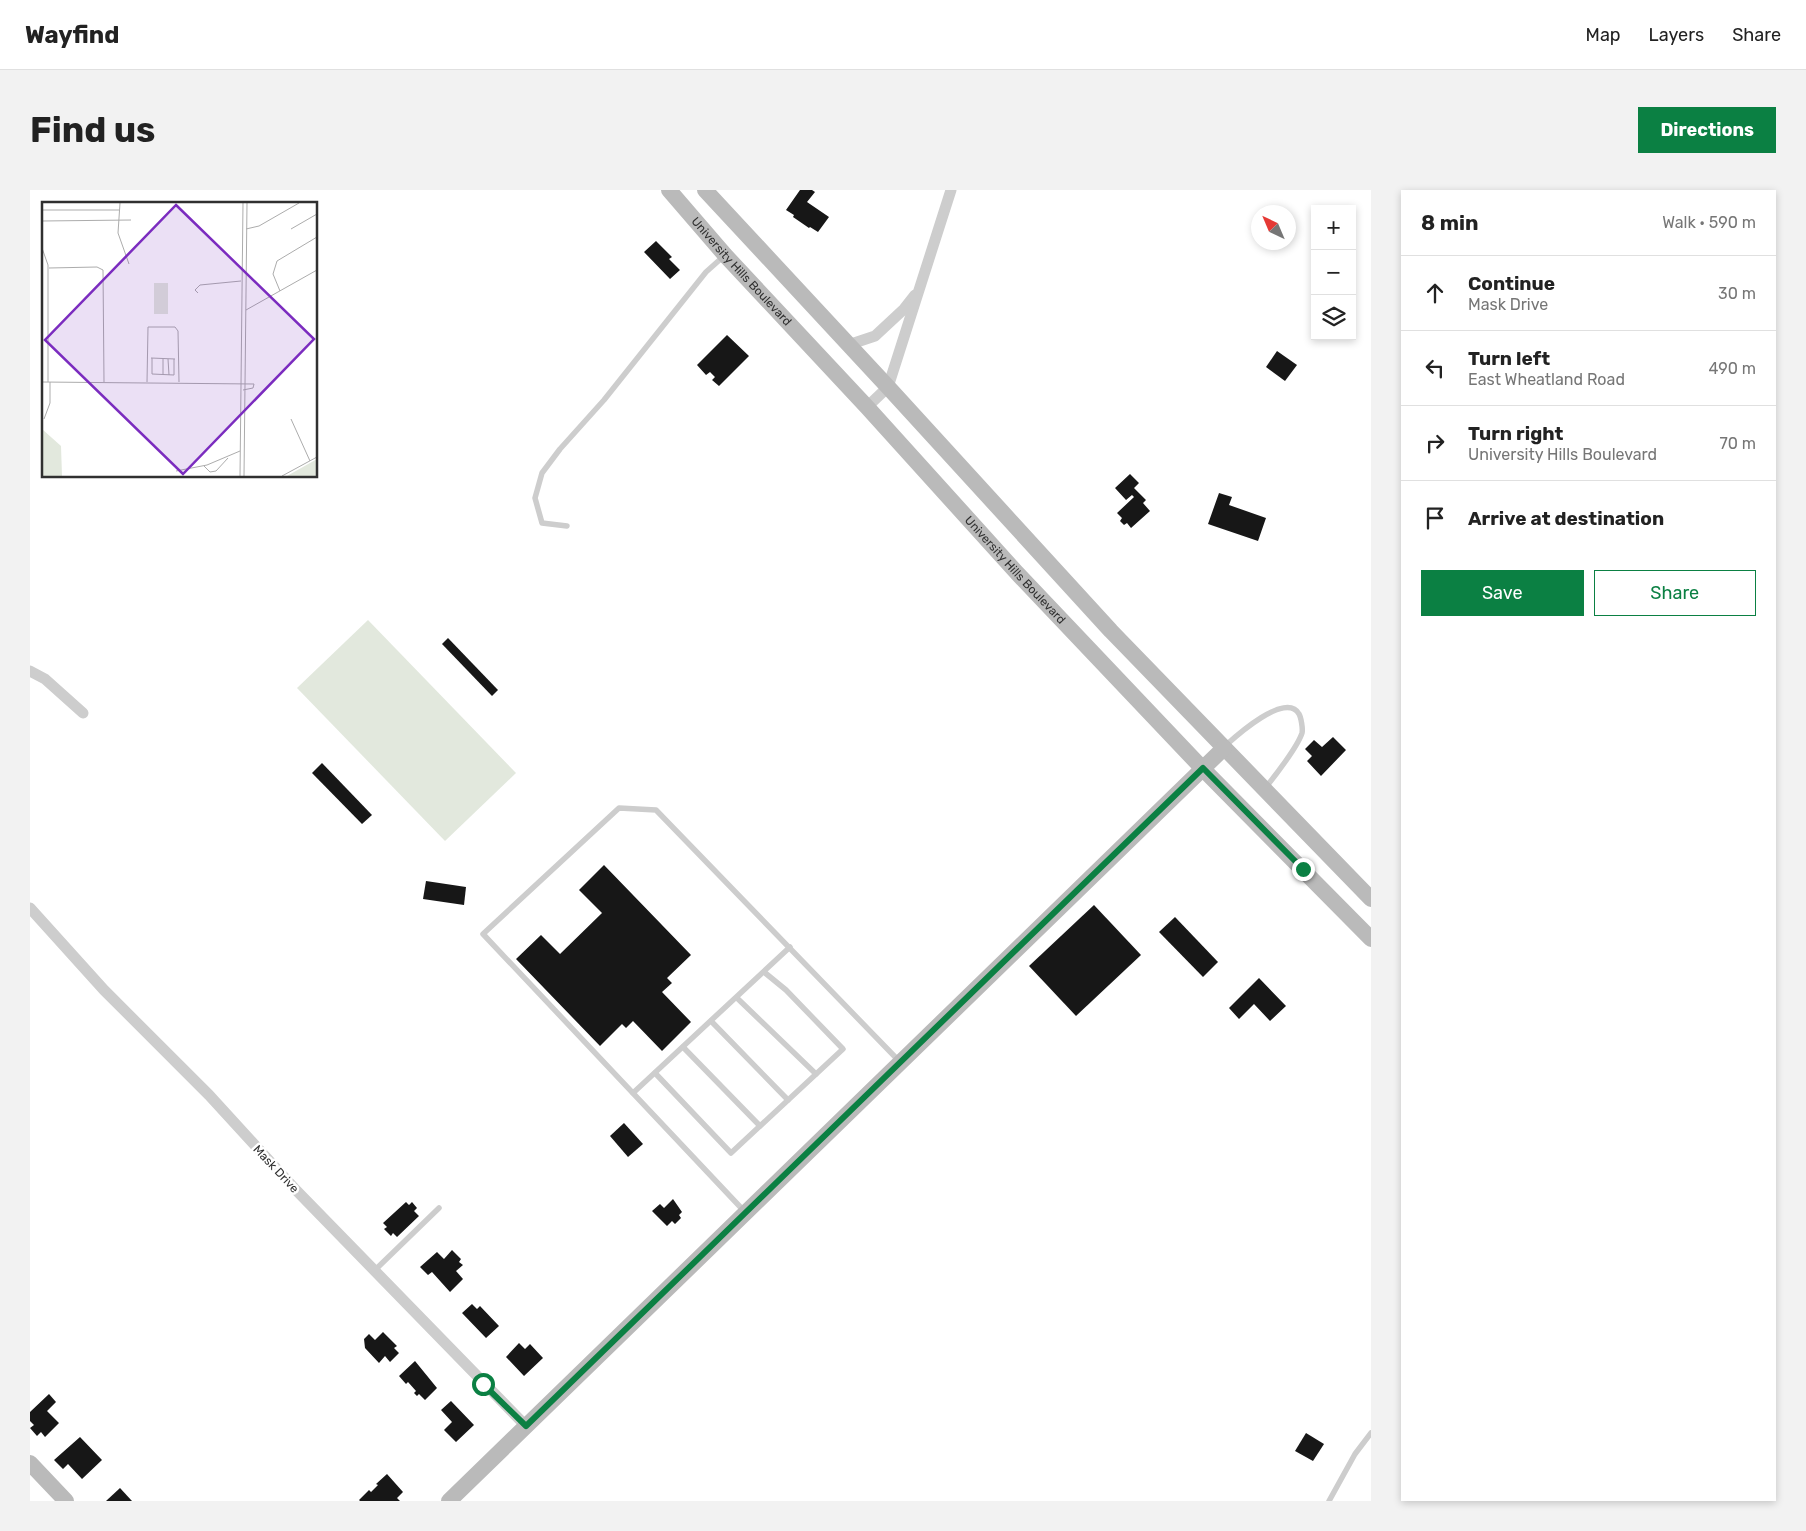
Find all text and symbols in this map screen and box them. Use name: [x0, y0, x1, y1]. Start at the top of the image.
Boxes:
text: Wayfind: [25, 21, 119, 49]
text: Map: [1586, 24, 1621, 46]
text: Layers: [1649, 24, 1704, 46]
text: Share: [1732, 24, 1781, 46]
button: Directions: [1638, 107, 1776, 153]
text: Find us: [30, 109, 155, 151]
inset map: [42, 202, 318, 478]
north arrow: [1251, 205, 1296, 250]
map controls: [1311, 205, 1356, 340]
button: +: [1311, 205, 1356, 250]
text: 8 min: [1421, 210, 1478, 235]
text: Walk · 590 m: [1662, 213, 1756, 232]
street label: University Hills Boulevard: [689, 214, 794, 329]
button: −: [1311, 250, 1356, 295]
text: Continue: [1468, 272, 1555, 295]
icon: ahead: [1421, 279, 1449, 307]
text: 30 m: [1718, 284, 1756, 303]
button: layers: [1311, 295, 1356, 340]
text: Mask Drive: [1468, 295, 1548, 314]
text: Turn left: [1468, 347, 1550, 370]
icon: left: [1421, 354, 1449, 382]
text: 490 m: [1708, 359, 1756, 378]
text: East Wheatland Road: [1468, 370, 1625, 389]
text: Turn right: [1468, 422, 1563, 445]
icon: right: [1421, 429, 1449, 457]
text: 70 m: [1719, 434, 1756, 453]
text: University Hills Boulevard: [1468, 445, 1657, 464]
icon: arrive: [1421, 504, 1449, 532]
text: Arrive at destination: [1468, 507, 1664, 530]
street label: University Hills Boulevard: [962, 513, 1069, 627]
button: Save: [1421, 570, 1584, 616]
button: Share: [1594, 570, 1756, 616]
route end: [1292, 858, 1315, 881]
street label: Mask Drive: [250, 1142, 302, 1196]
route start: [472, 1373, 495, 1396]

